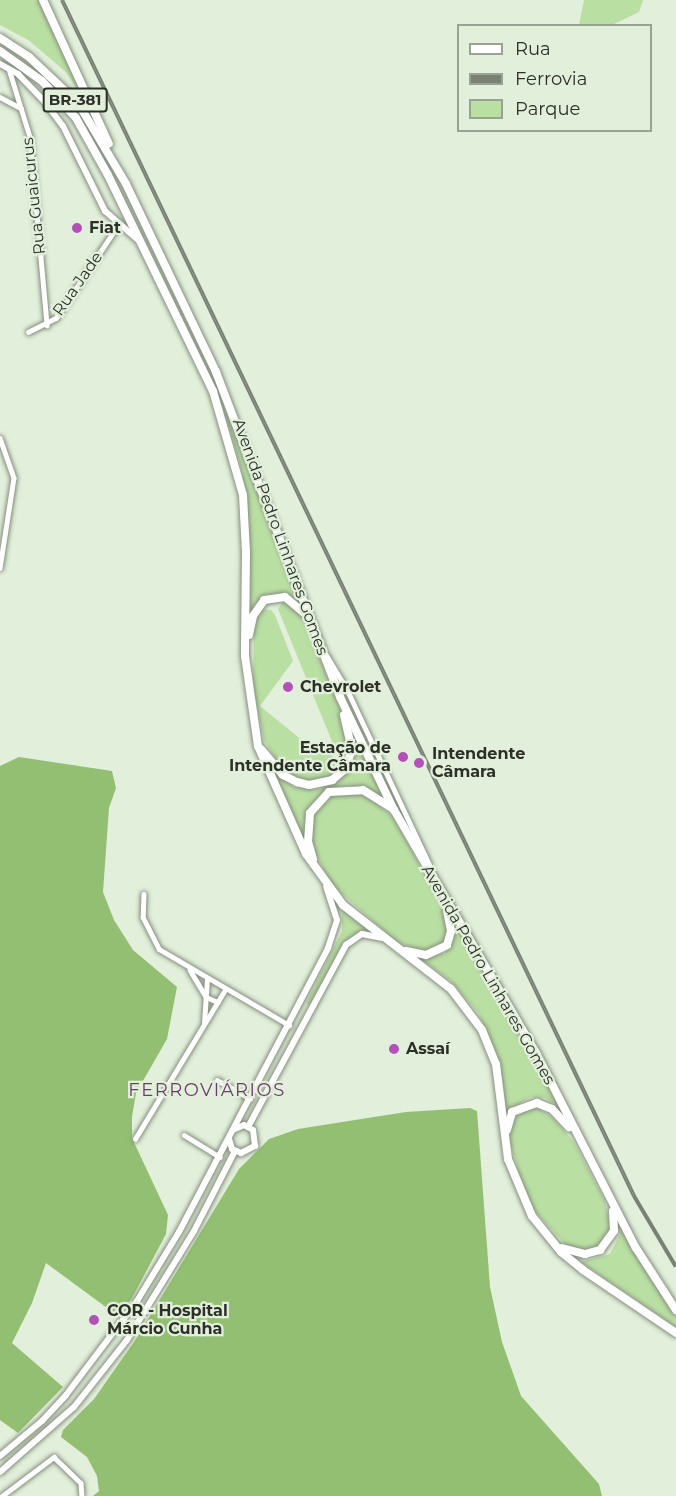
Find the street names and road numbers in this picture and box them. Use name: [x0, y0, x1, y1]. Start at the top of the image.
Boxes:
road number: BR-381: [42, 88, 108, 112]
street label: Rua Guaicurus: [18, 137, 50, 255]
street label: Rua Jade: [49, 248, 107, 320]
street label: Avenida Pedro Linhares Gomes: [228, 416, 332, 658]
street label: Avenida Pedro Linhares Gomes: [417, 862, 559, 1088]

